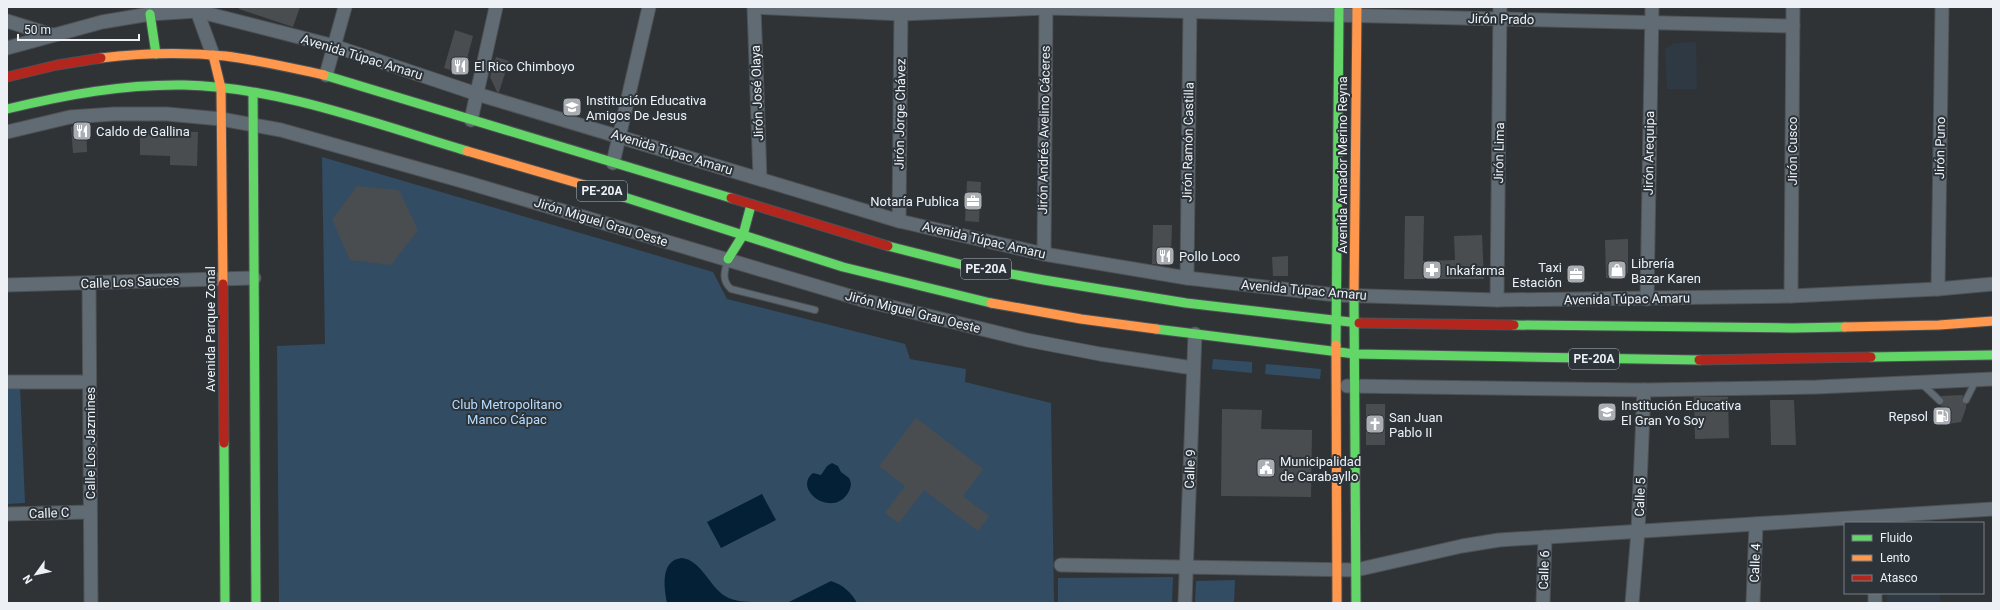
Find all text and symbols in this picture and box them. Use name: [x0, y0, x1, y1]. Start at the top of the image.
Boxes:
street label: Jirón Prado: [1468, 11, 1534, 27]
scale bar: [18, 16, 139, 42]
text: 50 m: [24, 23, 51, 37]
street label: Avenida Túpac Amaru: [299, 31, 425, 83]
street label: Jirón José Olaya: [748, 45, 766, 141]
street label: Jirón Andrés Avelino Cáceres: [1035, 45, 1053, 215]
restaurant icon: El Rico Chimboyo: [449, 55, 471, 77]
street label: Jirón Jorge Chávez: [892, 58, 908, 170]
place label: El Rico Chimboyo: [474, 59, 575, 74]
street label: Avenida Amador Merino Reyna: [1335, 76, 1350, 254]
street label: Jirón Ramón Castilla: [1179, 82, 1197, 202]
place label: Institución Educativa Amigos De Jesus: [586, 93, 706, 123]
school or university icon: Institución Educativa Amigos De Jesus: [561, 96, 583, 118]
street label: Jirón Arequipa: [1641, 111, 1657, 195]
street label: Jirón Cusco: [1785, 117, 1800, 186]
street label: Jirón Puno: [1932, 117, 1948, 179]
restaurant icon: Caldo de Gallina: [71, 120, 93, 142]
street label: Jirón Lima: [1491, 122, 1507, 184]
place label: Caldo de Gallina: [96, 124, 190, 139]
street label: Avenida Túpac Amaru: [609, 126, 735, 178]
road number: PE-20A: [577, 181, 627, 201]
office icon: Notaría Publica: [962, 190, 984, 212]
place label: Notaría Publica: [870, 194, 959, 209]
street label: Jirón Miguel Grau Oeste: [532, 195, 670, 249]
street label: Avenida Túpac Amaru: [921, 218, 1047, 262]
restaurant icon: Pollo Loco: [1154, 245, 1176, 267]
place label: Pollo Loco: [1179, 249, 1240, 264]
place label: Librería Bazar Karen: [1631, 256, 1701, 286]
road number: PE-20A: [961, 259, 1011, 279]
pharmacy icon: Inkafarma: [1421, 259, 1443, 281]
shop icon: Librería Bazar Karen: [1606, 259, 1628, 281]
place label: Taxi Estación: [1512, 260, 1562, 290]
place label: Inkafarma: [1446, 263, 1505, 278]
office icon: Taxi Estación: [1565, 263, 1587, 285]
street label: Avenida Parque Zonal: [203, 266, 218, 392]
street label: Calle Los Sauces: [80, 273, 180, 291]
street label: Avenida Túpac Amaru: [1240, 277, 1368, 303]
street label: Jirón Miguel Grau Oeste: [844, 288, 982, 336]
street label: Avenida Túpac Amaru: [1564, 290, 1690, 308]
road number: PE-20A: [1569, 349, 1619, 369]
street label: Calle Los Jazmines: [83, 387, 98, 499]
park label: Club Metropolitano Manco Cápac: [452, 397, 562, 427]
place label: Institución Educativa El Gran Yo Soy: [1621, 398, 1741, 428]
school or university icon: Institución Educativa El Gran Yo Soy: [1596, 401, 1618, 423]
fuel station icon: Repsol: [1931, 405, 1953, 427]
place label: Repsol: [1889, 409, 1928, 424]
place label: San Juan Pablo II: [1389, 410, 1443, 440]
church icon: San Juan Pablo II: [1364, 413, 1386, 435]
street label: Calle 9: [1182, 449, 1198, 489]
place label: Municipalidad de Carabayllo: [1280, 454, 1361, 484]
public building icon: Municipalidad de Carabayllo: [1255, 457, 1277, 479]
street label: Calle 5: [1632, 477, 1648, 517]
street label: Calle C: [29, 505, 69, 521]
legend: [1844, 522, 1984, 594]
text: Fluido: [1880, 531, 1913, 545]
street label: Calle 4: [1747, 542, 1763, 583]
street label: Calle 6: [1536, 550, 1552, 590]
text: Lento: [1880, 551, 1910, 565]
north arrow: [16, 554, 56, 594]
text: Atasco: [1880, 571, 1918, 585]
text: N: [20, 572, 36, 586]

